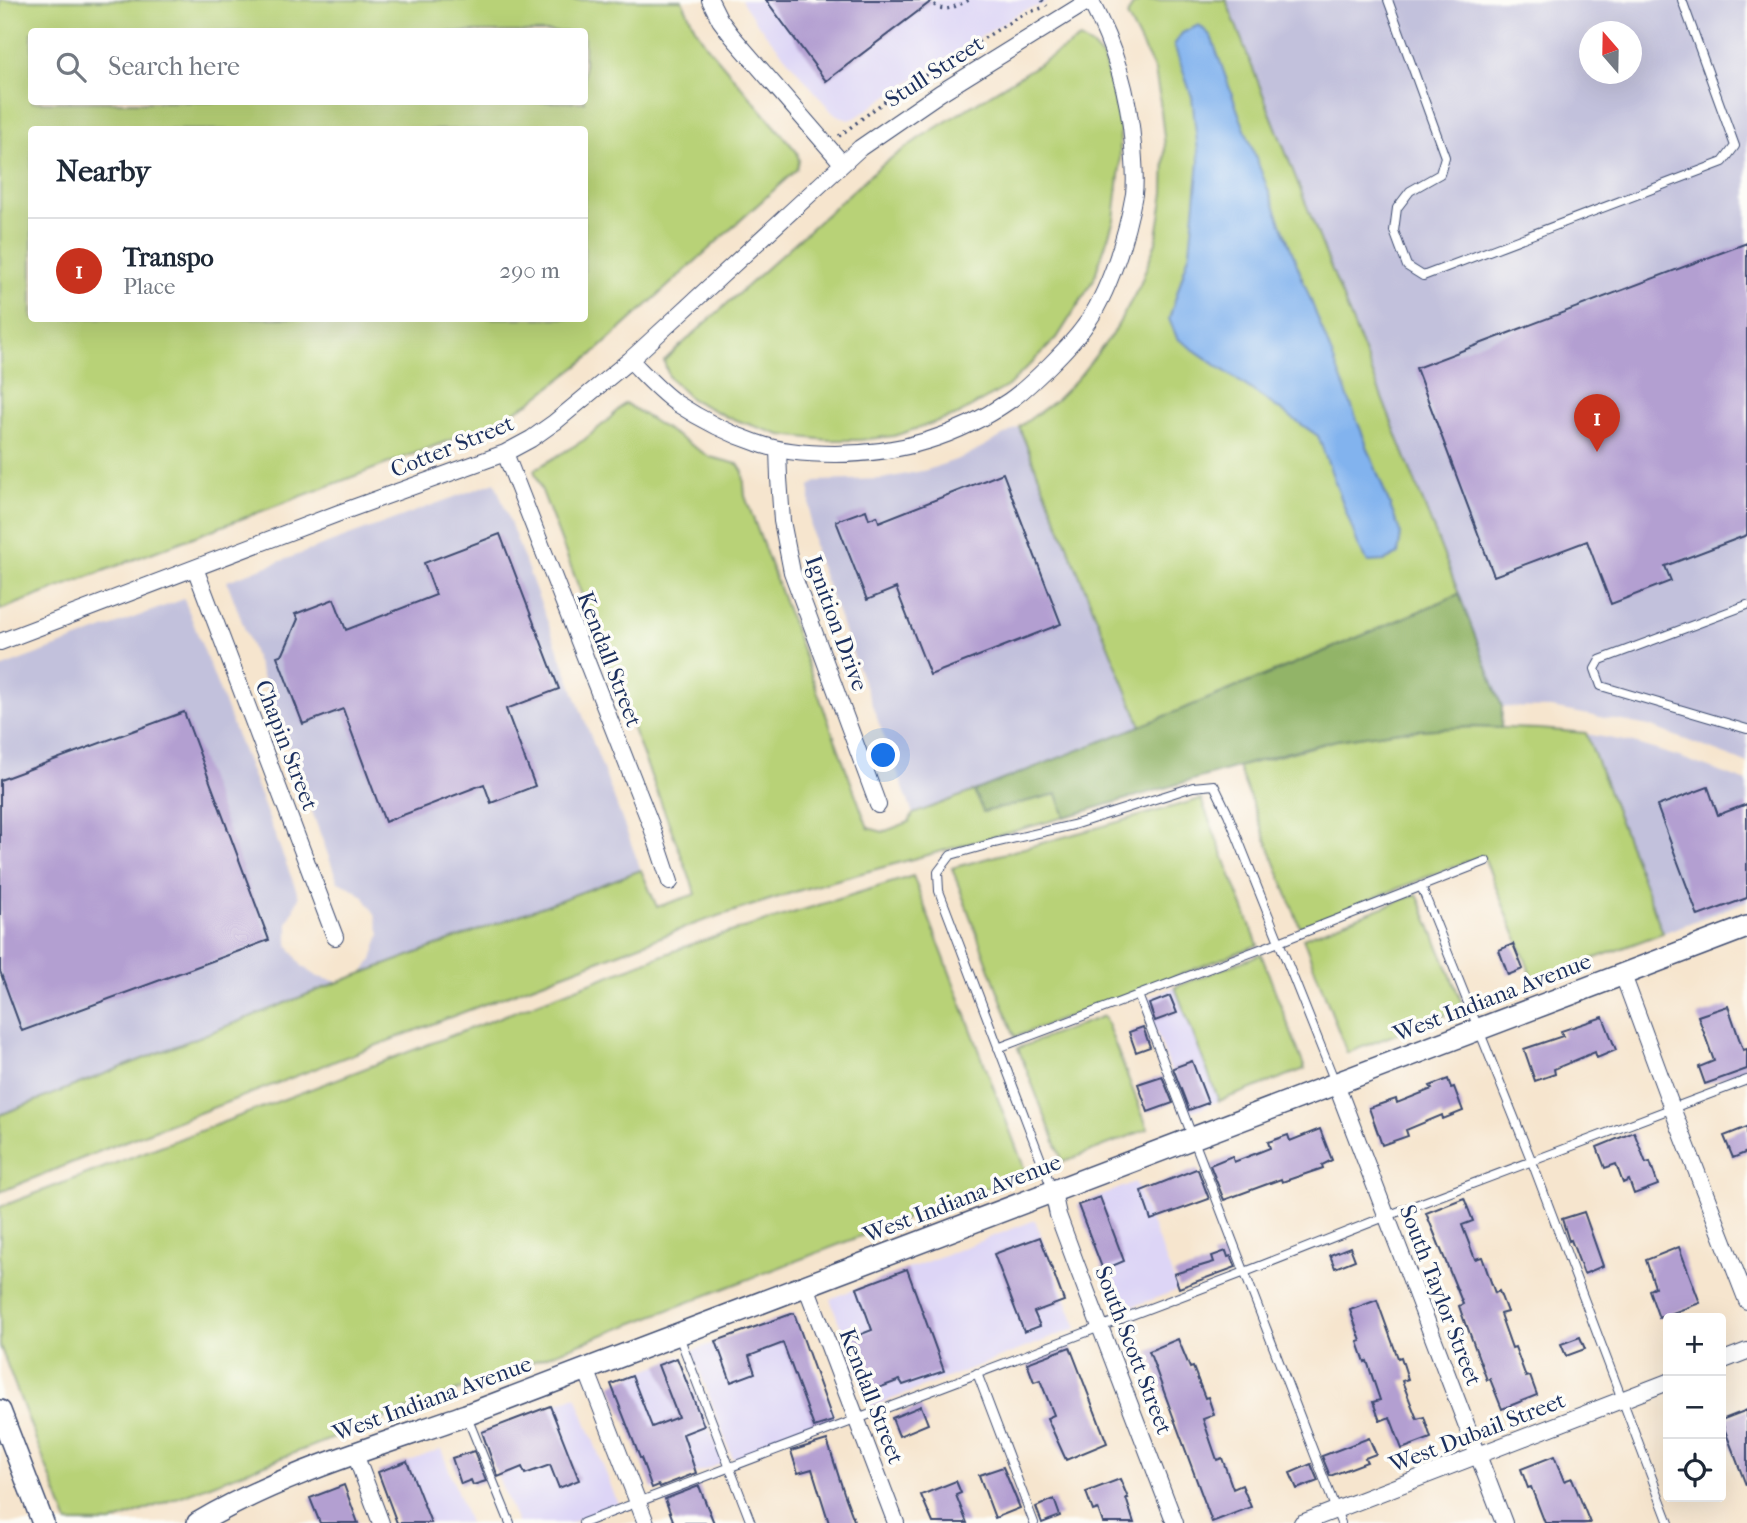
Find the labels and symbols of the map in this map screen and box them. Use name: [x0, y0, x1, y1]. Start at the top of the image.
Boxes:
north arrow: [1579, 21, 1642, 84]
street label: Stull Street: [880, 30, 988, 113]
pin: 1: [1574, 394, 1620, 452]
street label: Cotter Street: [387, 410, 518, 483]
street label: Ignition Drive: [800, 552, 874, 695]
street label: Kendall Street: [571, 588, 648, 731]
street label: Chapin Street: [249, 676, 324, 814]
your location: [866, 738, 900, 772]
street label: West Indiana Avenue: [1389, 947, 1595, 1048]
street label: West Indiana Avenue: [859, 1148, 1065, 1249]
street label: South Taylor Street: [1394, 1201, 1487, 1389]
street label: South Scott Street: [1089, 1262, 1178, 1438]
street label: Kendall Street: [833, 1325, 910, 1468]
street label: West Indiana Avenue: [328, 1350, 535, 1447]
street label: West Dubail Street: [1385, 1387, 1569, 1479]

